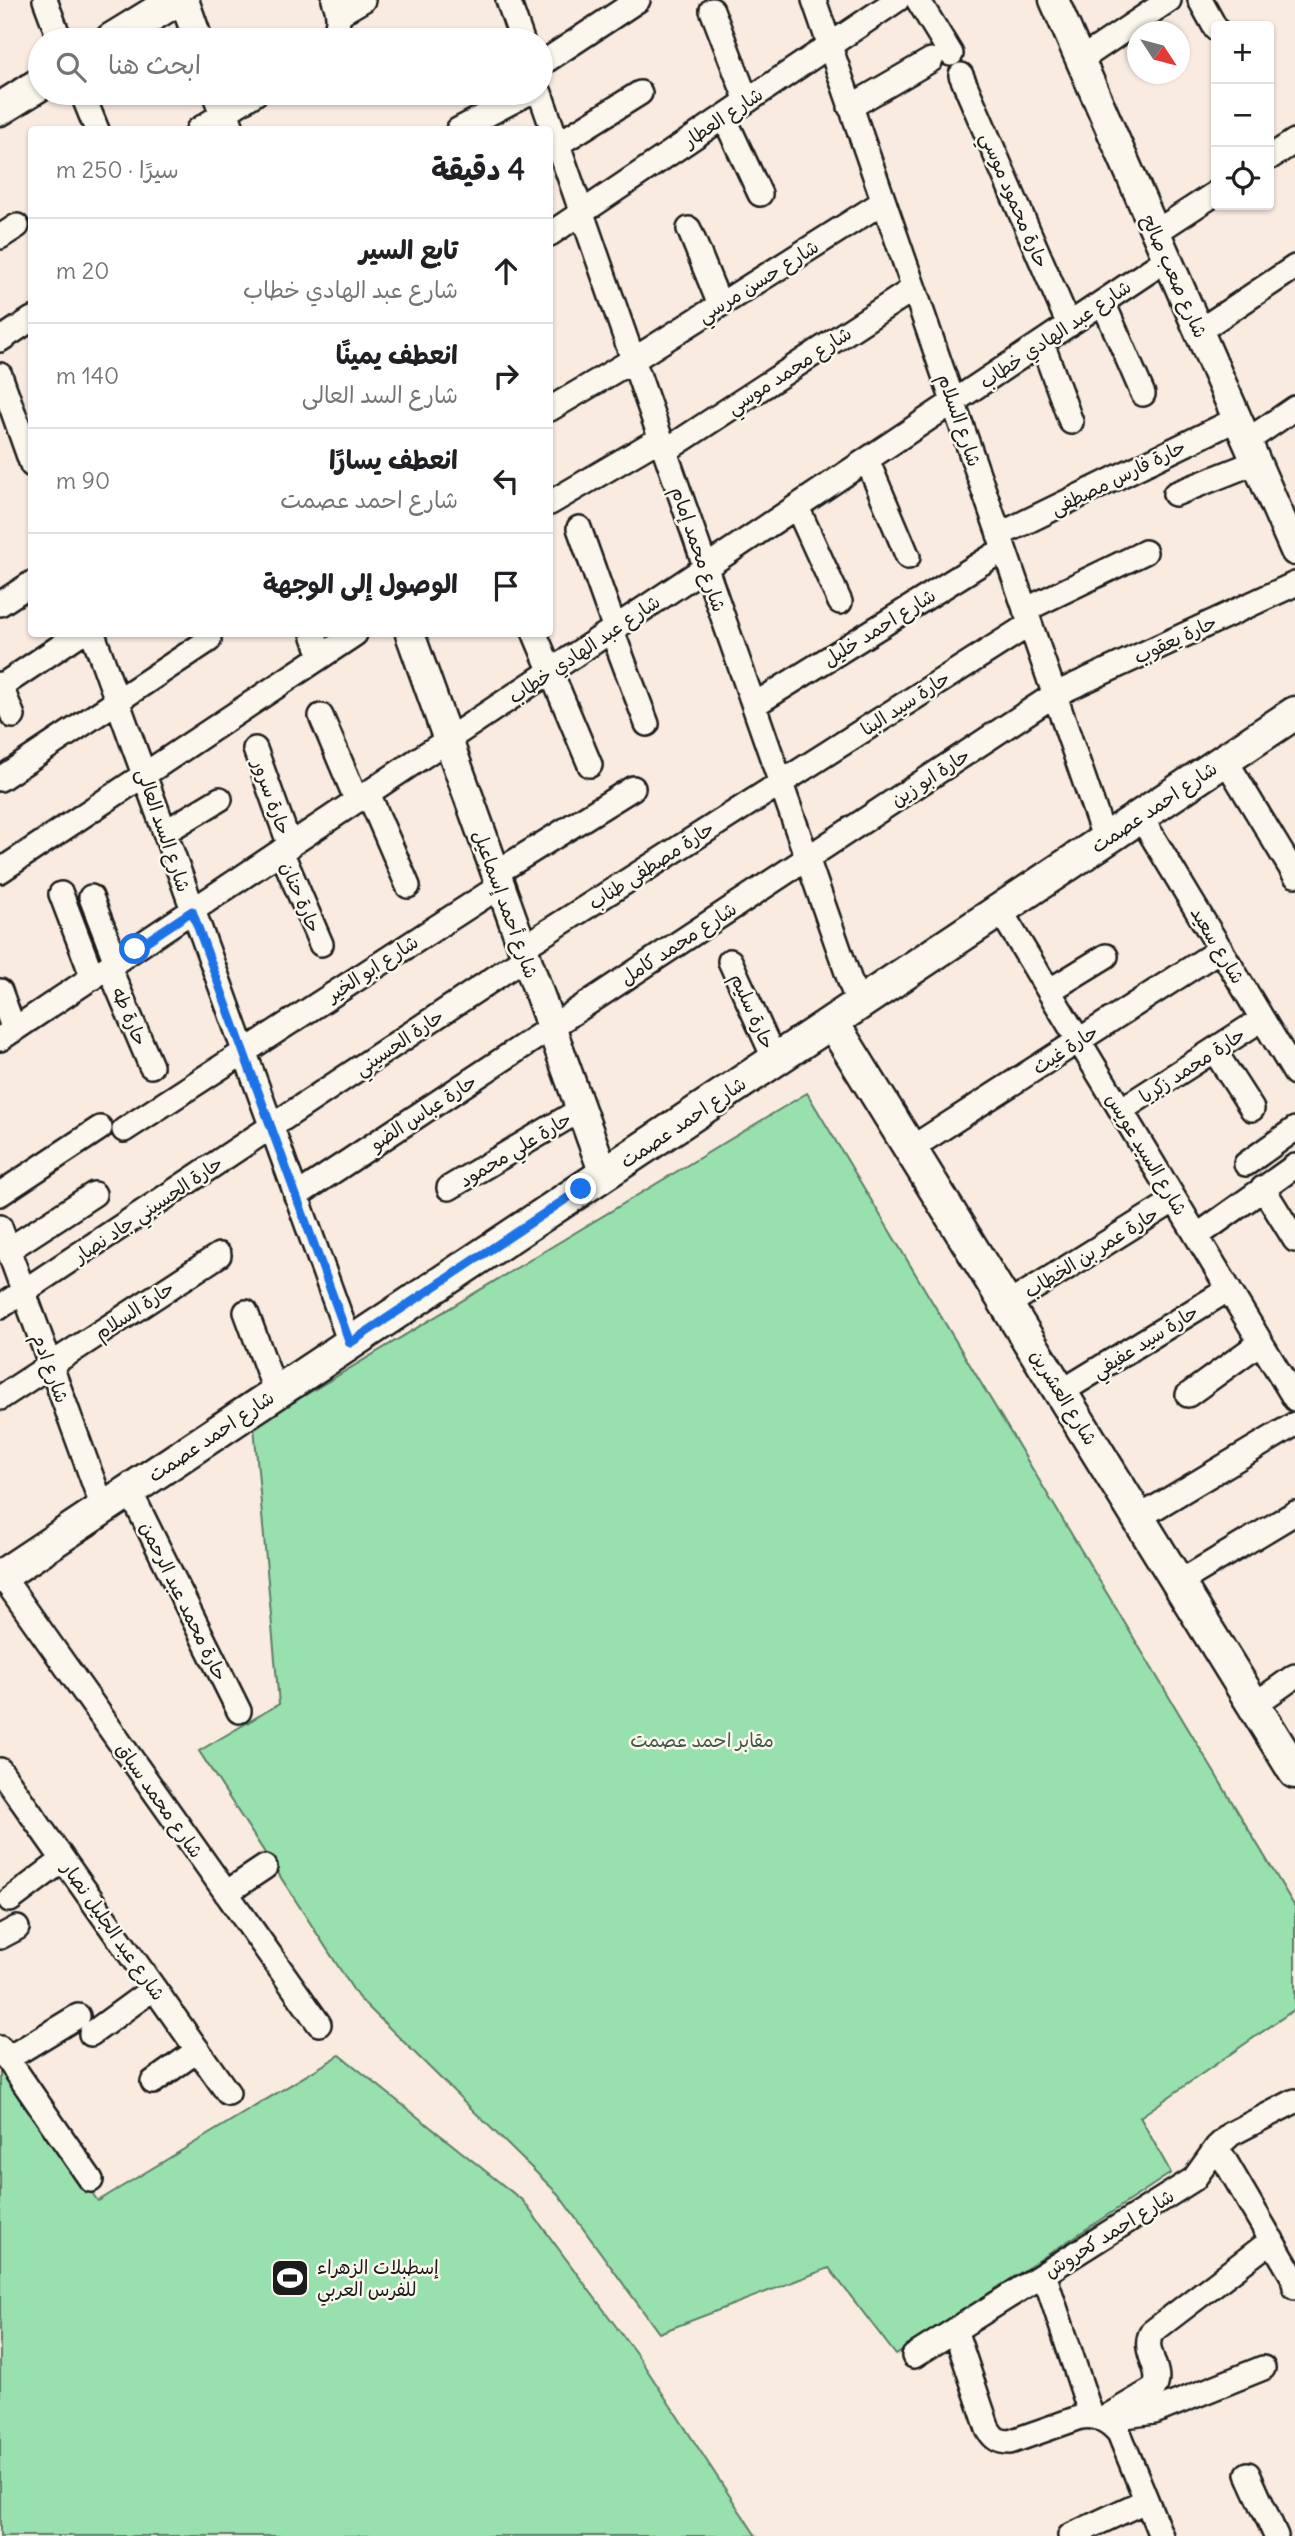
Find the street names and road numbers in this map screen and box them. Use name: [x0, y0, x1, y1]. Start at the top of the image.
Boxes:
street label: شارع العطار: [677, 82, 768, 155]
street label: حارة محمود موسي: [971, 129, 1054, 273]
street label: شارع صعب صالح: [1135, 210, 1213, 342]
street label: شارع حسن مرسي: [693, 234, 826, 332]
street label: شارع عبد الهادي خطاب: [975, 274, 1137, 396]
street label: شارع محمد موسي: [722, 321, 858, 423]
street label: شارع السلام: [930, 370, 987, 471]
street label: حارة فارس مصطفى: [1047, 434, 1190, 521]
street label: شارع محمد إمام: [664, 483, 732, 616]
street label: شارع احمد خليل: [818, 583, 941, 673]
street label: شارع عبد الهادي خطاب: [504, 589, 666, 711]
street label: حارة يعقوب: [1130, 609, 1221, 670]
street label: حارة سيد البنا: [856, 665, 954, 741]
street label: حارة ابو زين: [886, 743, 974, 811]
street label: حارة سرور: [247, 754, 297, 838]
street label: شارع احمد عصمت: [1086, 756, 1223, 860]
street label: شارع السد العالى: [130, 765, 196, 896]
street label: حارة مصطفى طناب: [584, 815, 719, 915]
street label: شارع أحمد إسماعيل: [466, 826, 544, 982]
street label: حارة حنان: [275, 858, 327, 936]
street label: شارع محمد كامل: [615, 896, 742, 991]
street label: شارع سعيد: [1184, 902, 1250, 989]
street label: شارع ابو الخير: [320, 929, 424, 1009]
street label: حارة سليم: [723, 969, 780, 1054]
street label: حارة طه: [107, 983, 153, 1049]
street label: حارة الحسيني: [350, 1003, 451, 1085]
street label: حارة غيث: [1028, 1019, 1102, 1079]
street label: حارة محمد زكريا: [1134, 1022, 1250, 1108]
street label: حارة عباس الضو: [364, 1069, 481, 1157]
street label: شارع احمد عصمت: [615, 1071, 752, 1175]
street label: شارع السيد عويس: [1099, 1088, 1193, 1221]
street label: حارة علي محمود: [454, 1106, 578, 1196]
street label: حارة الحسيني جاد نصار: [67, 1150, 230, 1273]
street label: حارة عمر بن الخطاب: [1019, 1201, 1163, 1303]
street label: حارة السلام: [90, 1275, 180, 1347]
street label: حارة سيد عفيفي: [1088, 1299, 1205, 1387]
street label: شارع ادم: [25, 1330, 75, 1407]
street label: شارع العشرين: [1023, 1345, 1103, 1450]
street label: شارع احمد عصمت: [143, 1385, 280, 1489]
street label: حارة محمد عبد الرحمن: [135, 1517, 233, 1685]
street label: شارع محمد سباق: [110, 1738, 209, 1863]
street label: شارع عبد الجليل نصار: [54, 1855, 171, 2006]
street label: شارع احمد كحروش: [1040, 2183, 1180, 2284]

